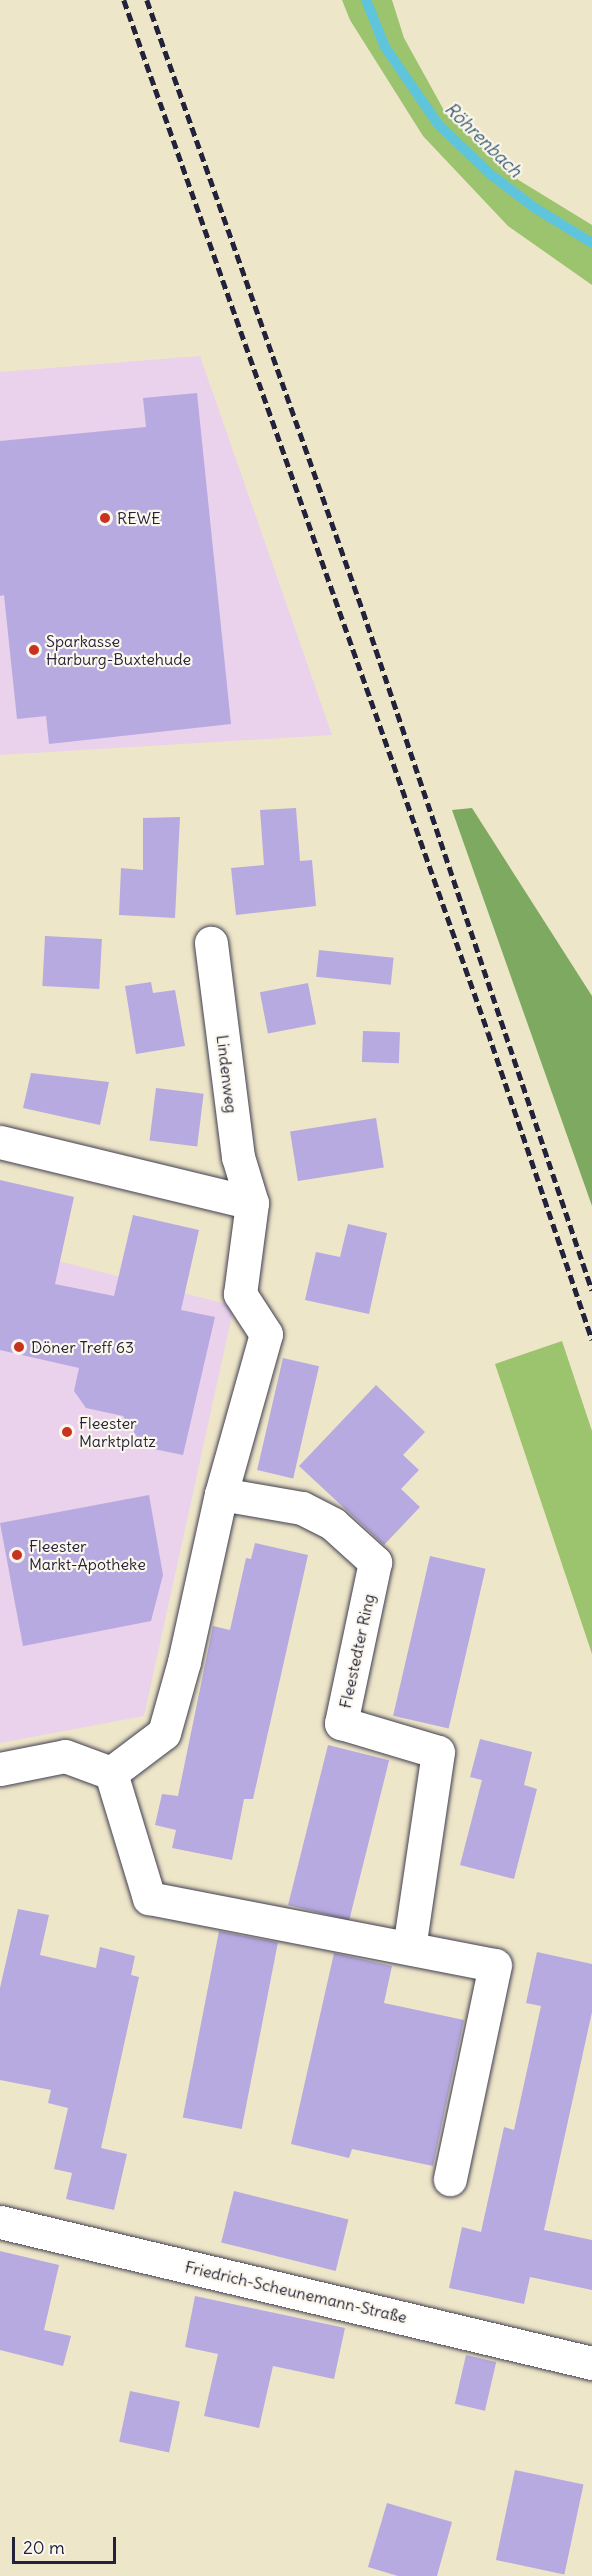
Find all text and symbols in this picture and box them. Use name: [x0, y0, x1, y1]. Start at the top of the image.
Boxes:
water label: Röhrenbach: [440, 98, 526, 182]
place label: REWE: [117, 508, 161, 528]
marker: REWE: [98, 511, 112, 525]
place label: Sparkasse Harburg-Buxtehude: [46, 631, 191, 669]
marker: Sparkasse Harburg-Buxtehude: [27, 643, 41, 657]
street label: Lindenweg: [213, 1034, 241, 1114]
place label: Döner Treff 63: [31, 1337, 134, 1357]
marker: Döner Treff 63: [12, 1340, 26, 1354]
place label: Fleester Marktplatz: [79, 1413, 156, 1451]
marker: Fleester Marktplatz: [60, 1425, 74, 1439]
place label: Fleester Markt-Apotheke: [29, 1536, 146, 1574]
marker: Fleester Markt-Apotheke: [10, 1548, 24, 1562]
street label: Fleestedter Ring: [335, 1592, 379, 1710]
street label: Friedrich-Scheunemann-Straße: [183, 2257, 409, 2327]
scale bar: [15, 2525, 118, 2563]
text: 20 m: [23, 2536, 65, 2559]

